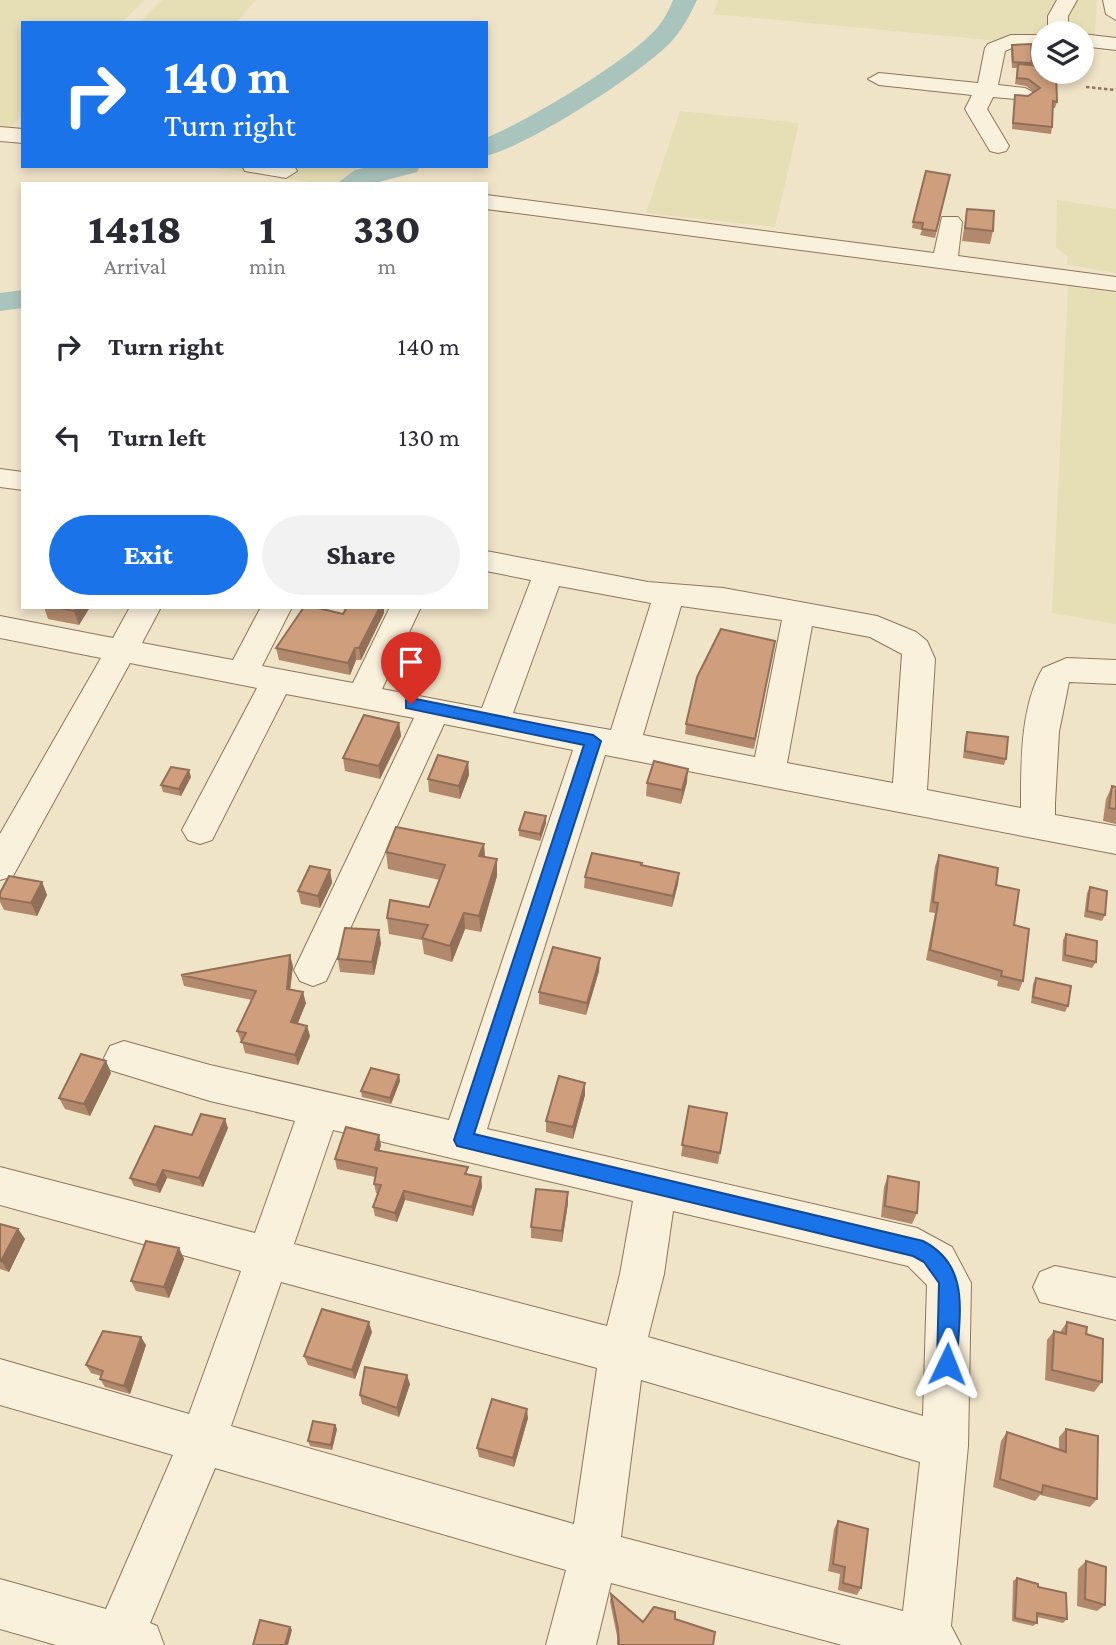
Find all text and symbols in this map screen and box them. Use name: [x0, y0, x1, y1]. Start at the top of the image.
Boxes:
map controls: [1031, 21, 1094, 84]
button: layers: [1031, 21, 1094, 84]
icon: right: [49, 49, 140, 140]
text: 140 m: [164, 49, 289, 104]
text: Turn right: [164, 107, 296, 143]
text: 14:18: [88, 205, 182, 252]
text: 1: [259, 205, 276, 252]
text: 330: [353, 205, 421, 252]
text: Arrival: [104, 253, 166, 279]
text: min: [249, 253, 286, 279]
text: m: [378, 253, 396, 279]
icon: right: [49, 328, 87, 366]
text: Turn right: [108, 332, 224, 361]
text: 140 m: [398, 332, 460, 361]
icon: left: [49, 419, 87, 457]
text: Turn left: [108, 423, 206, 452]
text: 130 m: [399, 423, 460, 452]
button: Exit: [49, 515, 248, 595]
button: Share: [262, 515, 460, 595]
pin: [381, 632, 441, 704]
icon: arrive: [392, 643, 430, 681]
position arrow: [910, 1327, 984, 1401]

